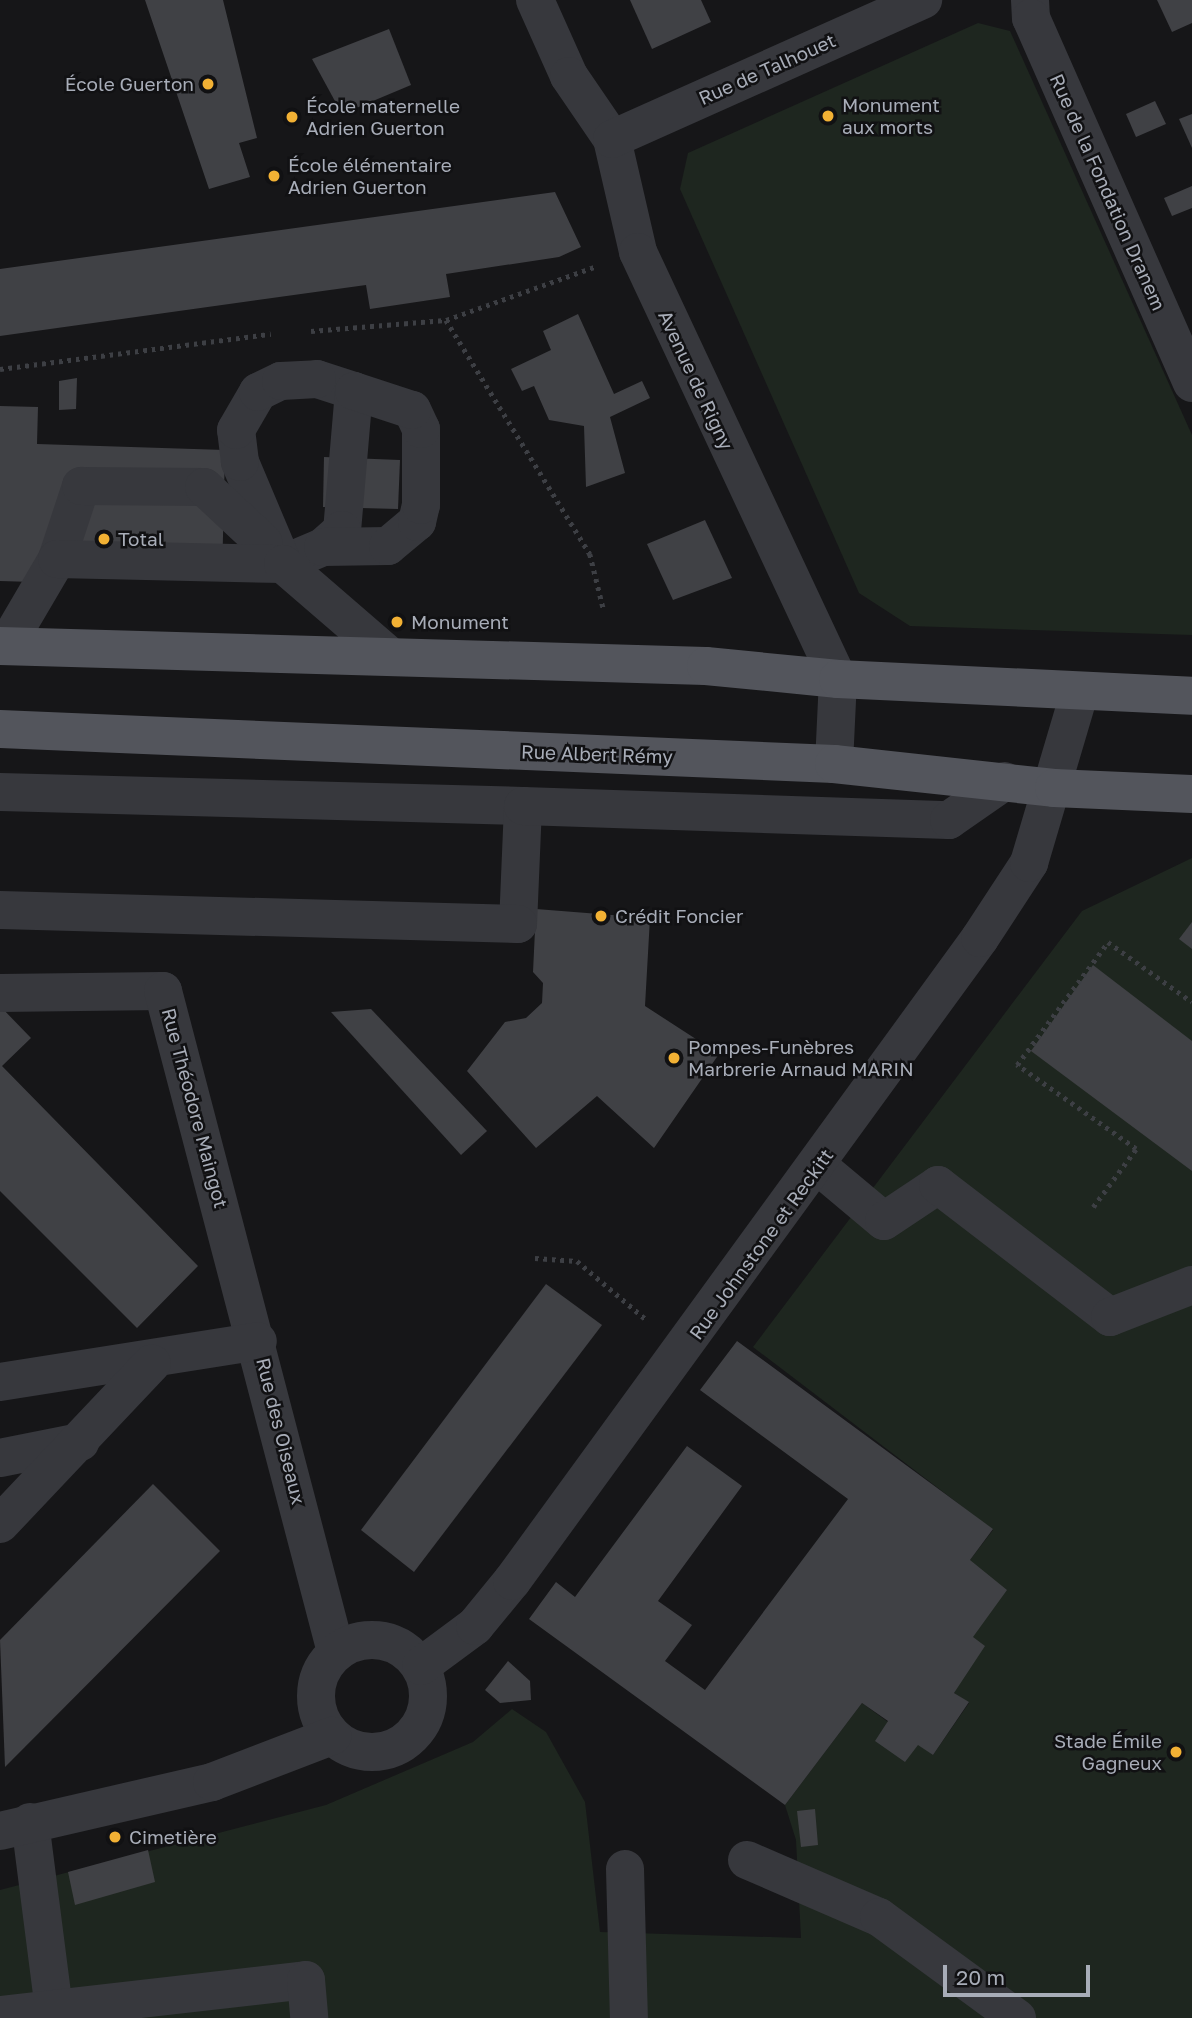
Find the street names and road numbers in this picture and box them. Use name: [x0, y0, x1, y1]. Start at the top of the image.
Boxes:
street label: Rue de Talhouet: [695, 29, 839, 109]
street label: Rue de la Fondation Dranem: [1045, 70, 1171, 314]
street label: Avenue de Rigny: [654, 307, 738, 453]
street label: Rue Albert Rémy: [521, 740, 673, 768]
street label: Rue Théodore Maingot: [157, 1005, 233, 1211]
street label: Rue Johnstone et Reckitt: [684, 1144, 838, 1344]
street label: Rue des Oiseaux: [252, 1355, 310, 1507]

